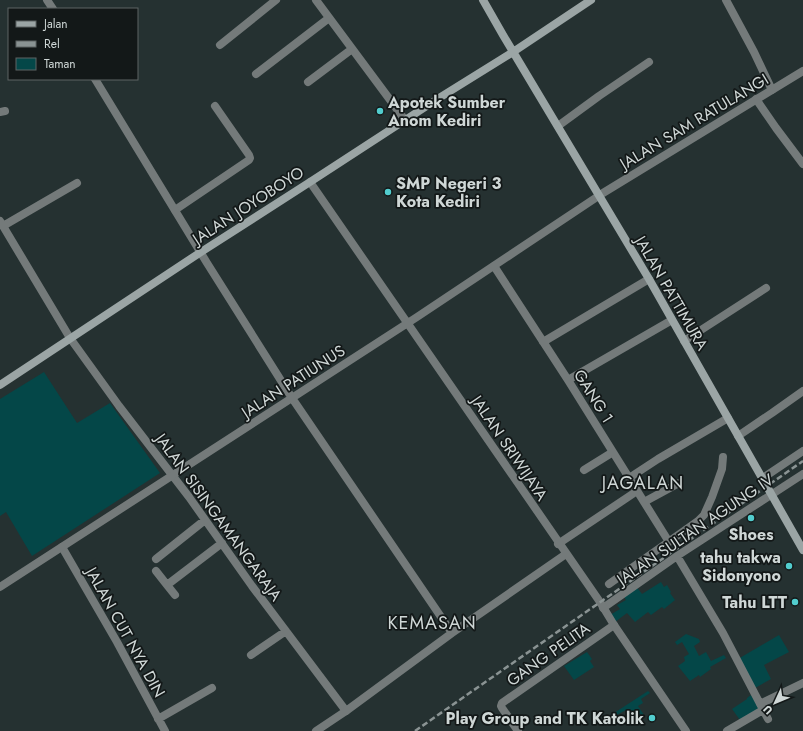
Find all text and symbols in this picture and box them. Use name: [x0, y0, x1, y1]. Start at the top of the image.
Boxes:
legend: [8, 8, 138, 80]
text: Jalan: [42, 15, 67, 33]
text: Rel: [44, 35, 60, 53]
text: Taman: [44, 55, 76, 73]
street label: JALAN SAM RATULANGI: [614, 68, 773, 176]
place label: Apotek Sumber Anom Kediri: [387, 91, 506, 132]
marker: Apotek Sumber Anom Kediri: [375, 106, 385, 116]
street label: JALAN JOYOBOYO: [186, 161, 308, 251]
place label: SMP Negeri 3 Kota Kediri: [396, 172, 502, 213]
marker: SMP Negeri 3 Kota Kediri: [383, 187, 393, 197]
street label: JALAN PATTIMURA: [628, 230, 714, 355]
street label: JALAN PATIUNUS: [235, 339, 350, 425]
street label: GANG 1: [568, 365, 619, 427]
street label: JALAN SRIWIJAYA: [465, 389, 554, 506]
street label: JALAN SISINGAMANGARAJA: [149, 427, 288, 606]
street label: JALAN SULTAN AGUNG IV: [611, 468, 779, 592]
district label: JAGALAN: [600, 470, 684, 496]
marker: Shoes: [746, 513, 756, 523]
place label: Shoes: [728, 523, 774, 546]
place label: tahu takwa Sidonyono: [700, 546, 781, 587]
street label: JALAN CUT NYA DIN: [79, 561, 171, 701]
marker: tahu takwa Sidonyono: [784, 561, 794, 571]
place label: Tahu LTT: [722, 591, 787, 614]
marker: Tahu LTT: [790, 597, 800, 607]
district label: KEMASAN: [387, 610, 477, 636]
street label: GANG PELITA: [502, 617, 595, 692]
north arrow: [755, 683, 795, 723]
text: U: [759, 702, 776, 718]
place label: Play Group and TK Katolik: [446, 707, 645, 730]
marker: Play Group and TK Katolik: [647, 713, 657, 723]

